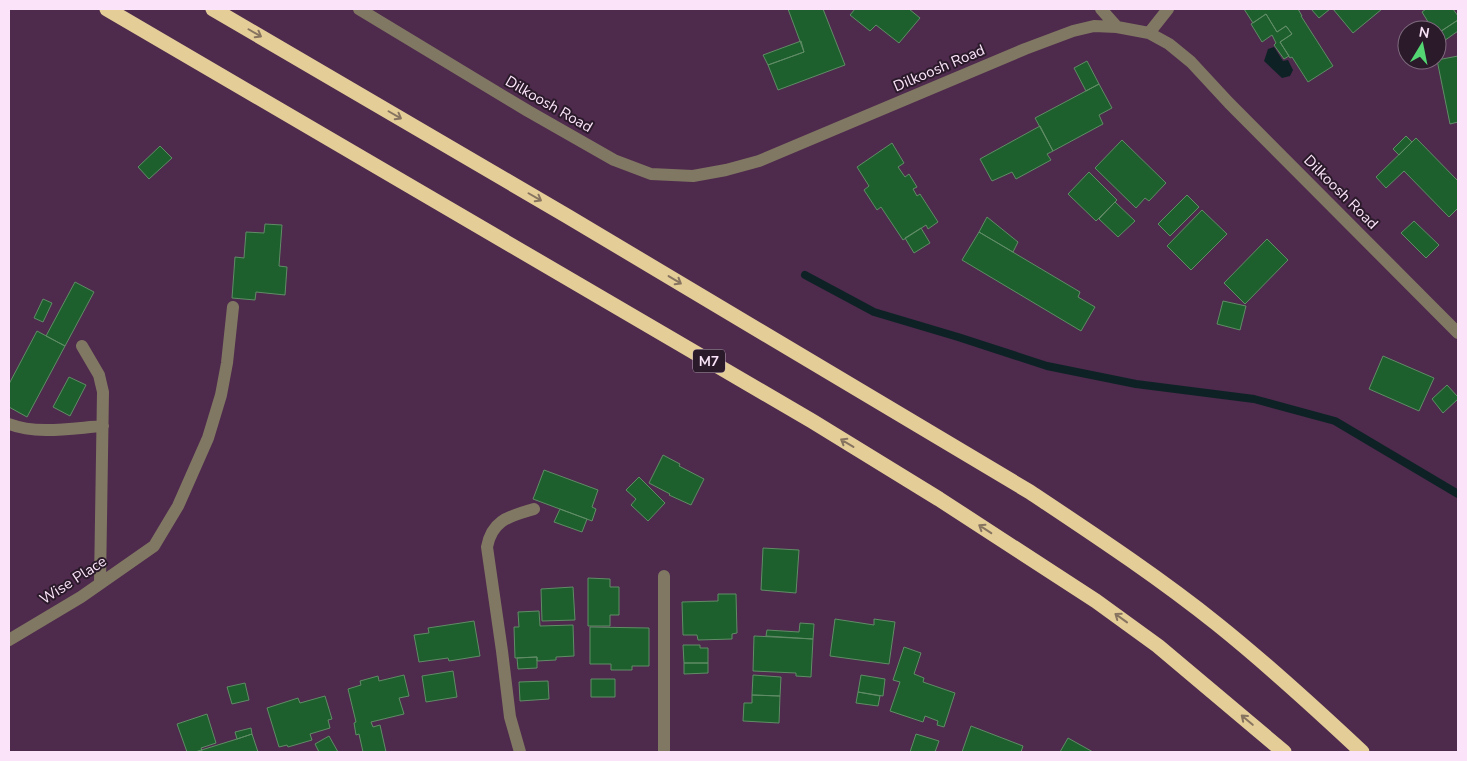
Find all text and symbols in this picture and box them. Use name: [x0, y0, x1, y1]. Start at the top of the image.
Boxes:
north arrow: [1397, 20, 1447, 70]
text: N: [1417, 22, 1431, 43]
one-way arrow: [247, 29, 261, 39]
street label: Dilkoosh Road: [890, 40, 988, 96]
street label: Dilkoosh Road: [502, 71, 596, 137]
one-way arrow: [388, 111, 402, 121]
street label: Dilkoosh Road: [1299, 150, 1383, 234]
one-way arrow: [528, 192, 543, 202]
one-way arrow: [668, 275, 683, 285]
road number: M7: [693, 350, 725, 372]
one-way arrow: [841, 437, 855, 447]
one-way arrow: [978, 523, 992, 534]
street label: Wise Place: [36, 551, 110, 609]
one-way arrow: [1114, 613, 1128, 623]
one-way arrow: [1241, 715, 1254, 726]

